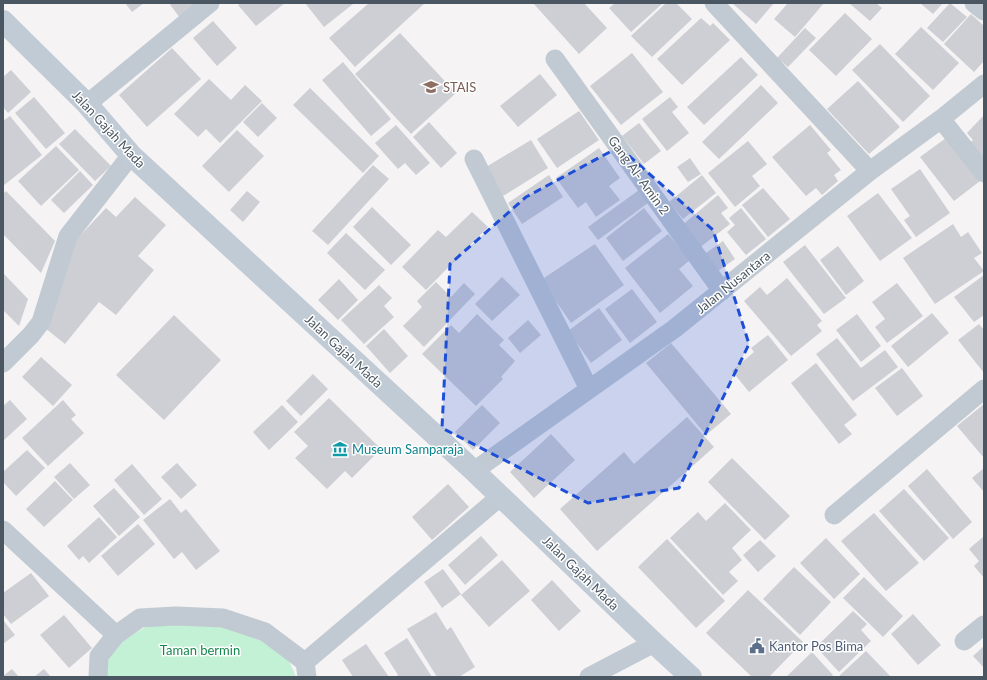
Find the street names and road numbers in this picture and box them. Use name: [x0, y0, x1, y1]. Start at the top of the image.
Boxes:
street label: Jalan Gajah Mada: [69, 87, 149, 171]
street label: Gang Al- Amin 2: [605, 133, 673, 217]
street label: Jalan Nusantara: [693, 247, 773, 317]
street label: Jalan Gajah Mada: [302, 311, 386, 391]
street label: Jalan Gajah Mada: [539, 533, 623, 613]

